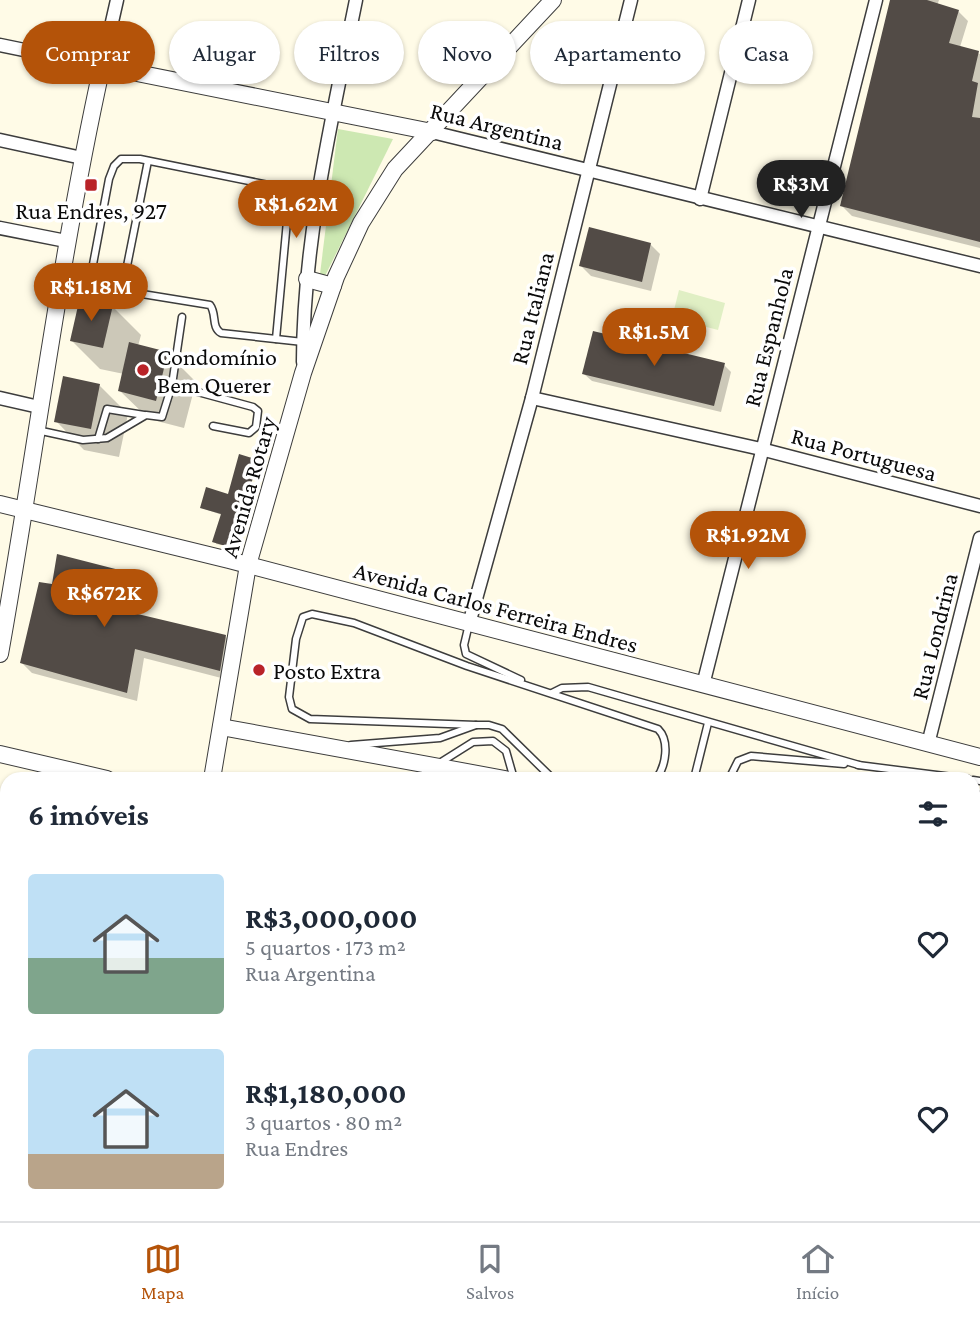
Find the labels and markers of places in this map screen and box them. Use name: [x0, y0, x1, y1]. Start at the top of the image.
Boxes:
pin: R$3M: [760, 160, 842, 220]
marker: Rua Endres, 927: [83, 177, 99, 193]
pin: R$1.62M: [231, 180, 361, 240]
place label: Rua Endres, 927: [15, 197, 167, 224]
pin: R$1.18M: [26, 264, 156, 323]
pin: R$1.5M: [597, 308, 711, 368]
place label: Condomínio Bem Querer: [157, 343, 277, 398]
marker: Condomínio Bem Querer: [135, 362, 151, 378]
pin: R$1.92M: [683, 512, 813, 571]
pin: R$672K: [47, 570, 161, 629]
place label: Posto Extra: [273, 657, 381, 684]
marker: Posto Extra: [251, 662, 267, 678]

